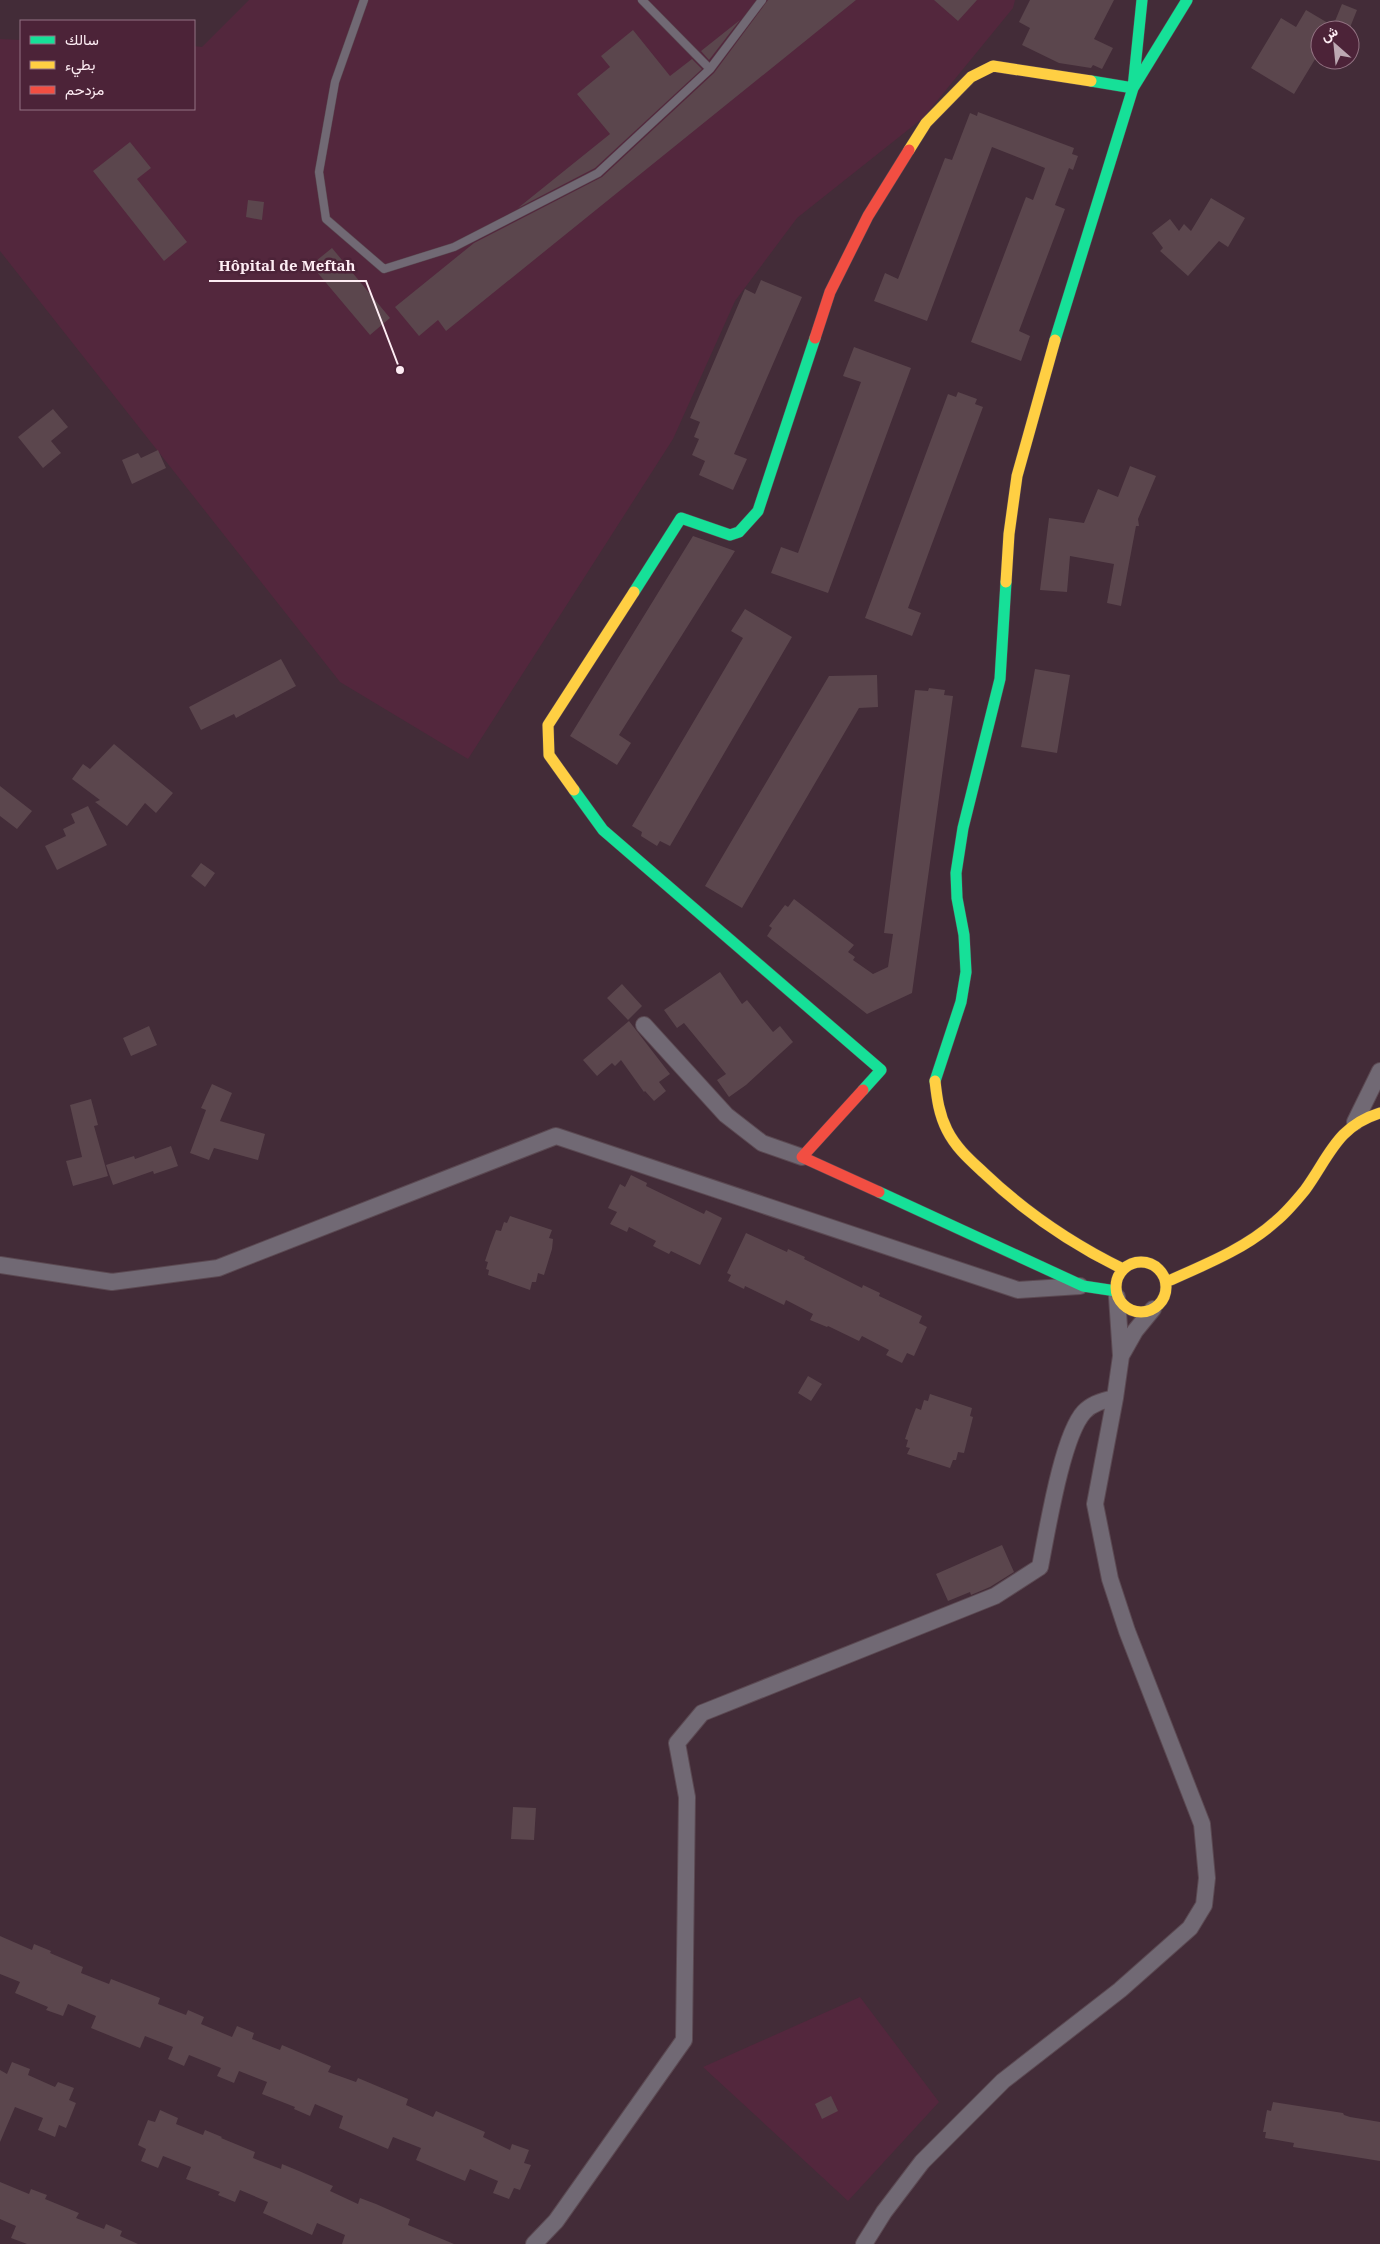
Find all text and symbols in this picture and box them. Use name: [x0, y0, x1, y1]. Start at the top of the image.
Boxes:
legend: [20, 20, 195, 110]
north arrow: [1310, 20, 1360, 70]
text: ش: [1317, 21, 1341, 45]
text: سالك: [65, 29, 99, 49]
text: بطيء: [65, 54, 95, 78]
text: مزدحم: [65, 79, 104, 100]
callout: Hôpital de Meftah: [209, 251, 366, 281]
text: Hôpital de Meftah: [219, 255, 355, 275]

